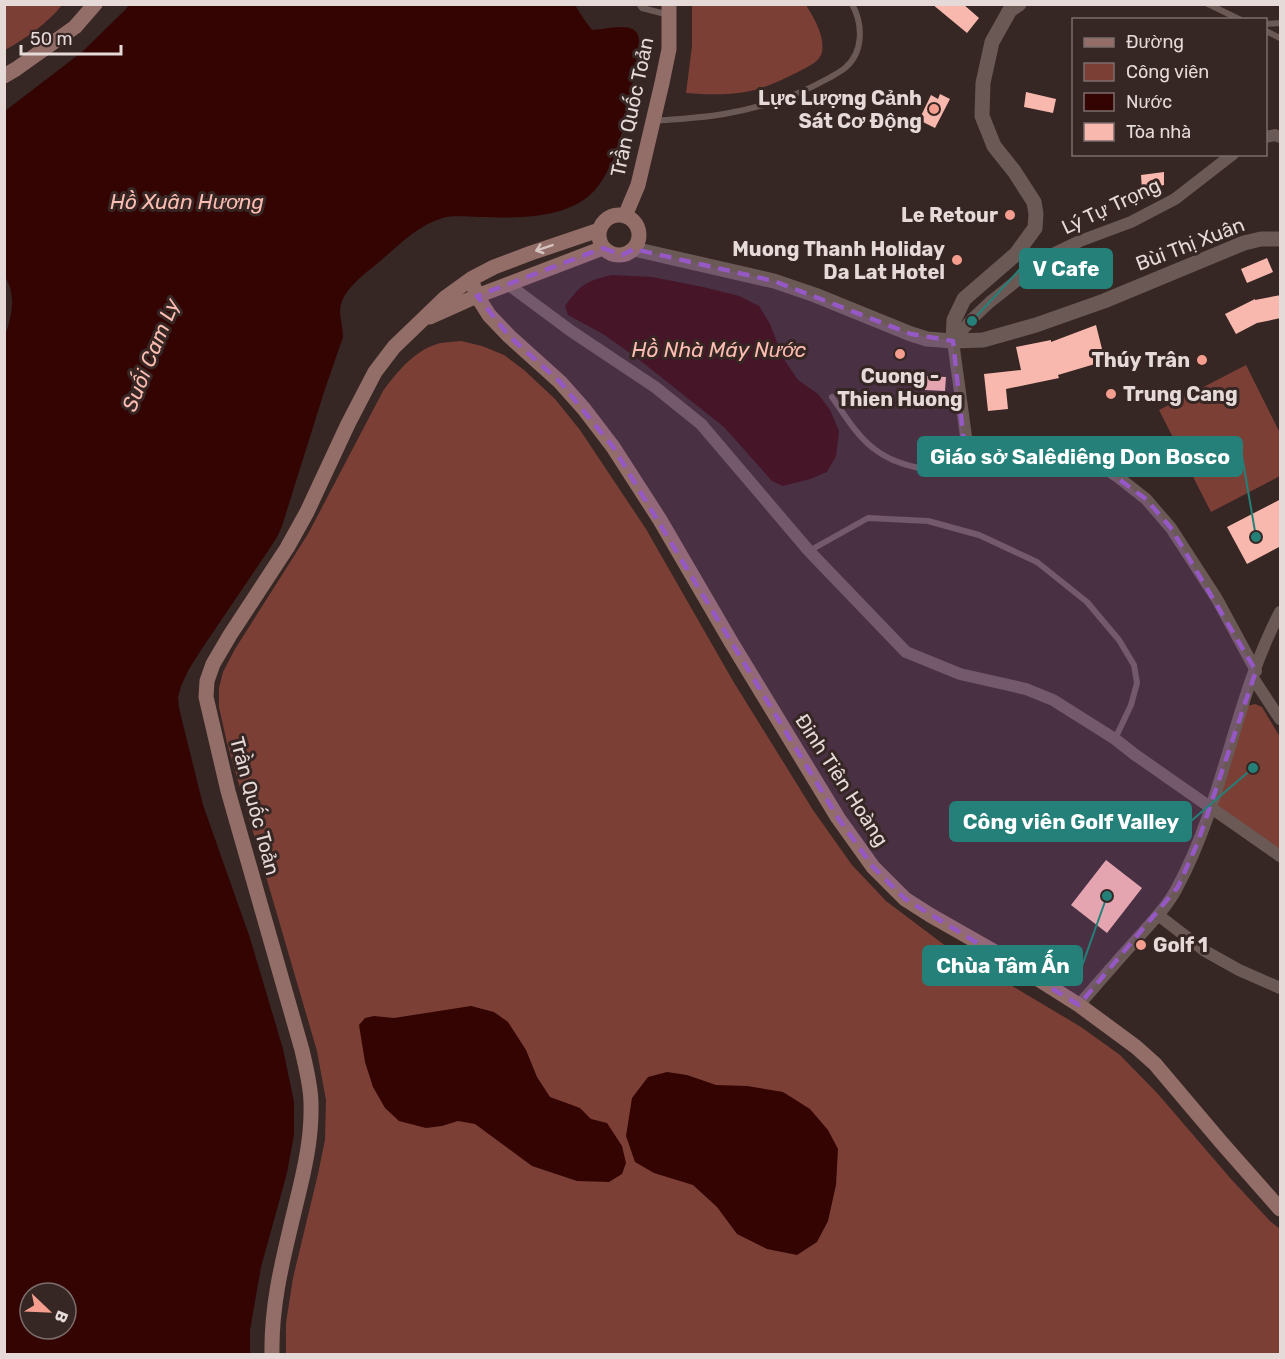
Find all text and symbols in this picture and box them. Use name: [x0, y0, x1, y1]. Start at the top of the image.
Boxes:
scale bar: [21, 18, 122, 56]
legend: [1072, 18, 1267, 156]
text: 50 m: [30, 28, 73, 50]
text: Đường: [1126, 31, 1184, 53]
street label: Trần Quốc Toản: [605, 35, 659, 179]
text: Công viên: [1126, 61, 1209, 83]
place label: Lực Lượng Cảnh Sát Cơ Động: [758, 86, 922, 133]
text: Nước: [1126, 91, 1172, 113]
marker: Lực Lượng Cảnh Sát Cơ Động: [927, 102, 941, 116]
text: Tòa nhà: [1126, 121, 1191, 143]
street label: Lý Tự Trọng: [1058, 173, 1164, 239]
water label: Hồ Xuân Hương: [110, 189, 264, 214]
place label: Le Retour: [901, 203, 998, 227]
marker: Le Retour: [1003, 208, 1017, 222]
street label: Bùi Thị Xuân: [1132, 212, 1248, 276]
place label: Muong Thanh Holiday Da Lat Hotel: [732, 237, 945, 284]
one-way arrow: [535, 244, 554, 255]
callout: V Cafe: [1020, 249, 1112, 288]
marker: Muong Thanh Holiday Da Lat Hotel: [950, 253, 964, 267]
text: V Cafe: [1032, 256, 1100, 281]
water label: Suối Cam Ly: [117, 293, 185, 415]
water label: Hồ Nhà Máy Nước: [632, 337, 806, 362]
marker: Cuong - Thien Huong: [893, 347, 907, 361]
place label: Thúy Trân: [1092, 348, 1190, 372]
marker: Thúy Trân: [1195, 353, 1209, 367]
place label: Cuong - Thien Huong: [837, 364, 963, 411]
place label: Trung Cang: [1123, 382, 1238, 406]
marker: Trung Cang: [1104, 387, 1118, 401]
callout: Giáo sở Salêdiêng Don Bosco: [918, 437, 1242, 476]
text: Giáo sở Salêdiêng Don Bosco: [930, 444, 1230, 469]
street label: Đinh Tiên Hoàng: [790, 709, 894, 851]
street label: Trần Quốc Toản: [225, 734, 285, 878]
callout: Công viên Golf Valley: [950, 802, 1191, 841]
text: Công viên Golf Valley: [963, 809, 1180, 834]
place label: Golf 1: [1153, 933, 1208, 957]
marker: Golf 1: [1134, 938, 1148, 952]
callout: Chùa Tâm Ấn: [923, 946, 1082, 985]
text: Chùa Tâm Ấn: [936, 949, 1070, 978]
north arrow: [18, 1281, 78, 1341]
text: B: [50, 1308, 72, 1326]

